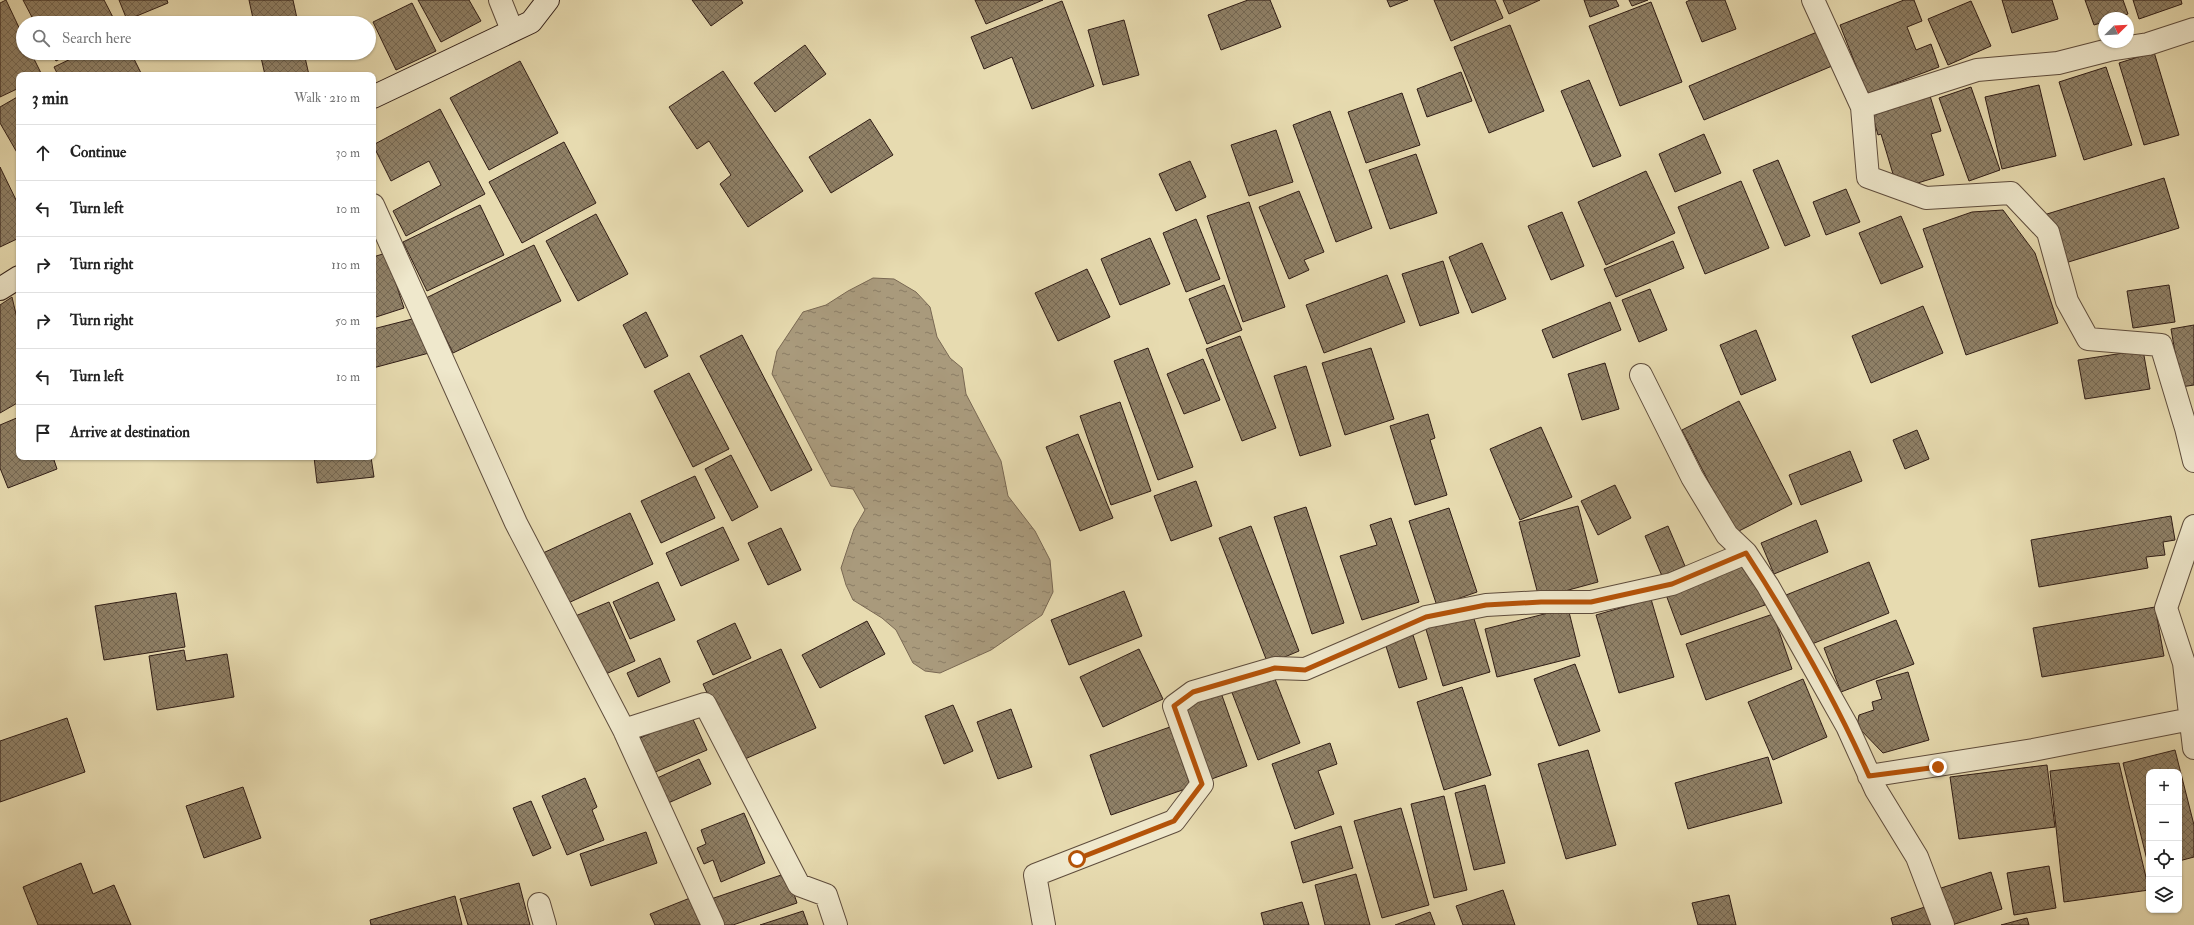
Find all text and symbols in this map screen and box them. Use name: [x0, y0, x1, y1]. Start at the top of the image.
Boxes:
north arrow: [2098, 12, 2134, 48]
search box: [16, 16, 376, 60]
icon: search: [30, 27, 52, 49]
text: Search here: [62, 29, 131, 48]
text: 3 min: [32, 88, 69, 109]
text: Walk · 210 m: [294, 90, 360, 106]
icon: ahead: [32, 142, 54, 164]
text: Continue: [70, 143, 126, 162]
text: 30 m: [336, 145, 360, 161]
icon: left: [32, 198, 54, 220]
text: Turn left: [70, 199, 124, 218]
text: 10 m: [336, 201, 360, 217]
icon: right: [32, 254, 54, 276]
text: Turn right: [70, 255, 133, 274]
text: 110 m: [331, 257, 360, 273]
icon: right: [32, 310, 54, 332]
text: Turn right: [70, 311, 133, 330]
text: 50 m: [335, 313, 360, 329]
icon: left: [32, 366, 54, 388]
text: Turn left: [70, 367, 124, 386]
text: 10 m: [336, 369, 360, 385]
icon: arrive: [32, 422, 54, 444]
text: Arrive at destination: [70, 423, 190, 442]
route end: [1929, 758, 1947, 776]
map controls: [2146, 769, 2182, 913]
button: +: [2146, 769, 2182, 805]
button: −: [2146, 805, 2182, 841]
button: locate: [2146, 841, 2182, 877]
route start: [1068, 850, 1086, 868]
button: layers: [2146, 877, 2182, 913]

